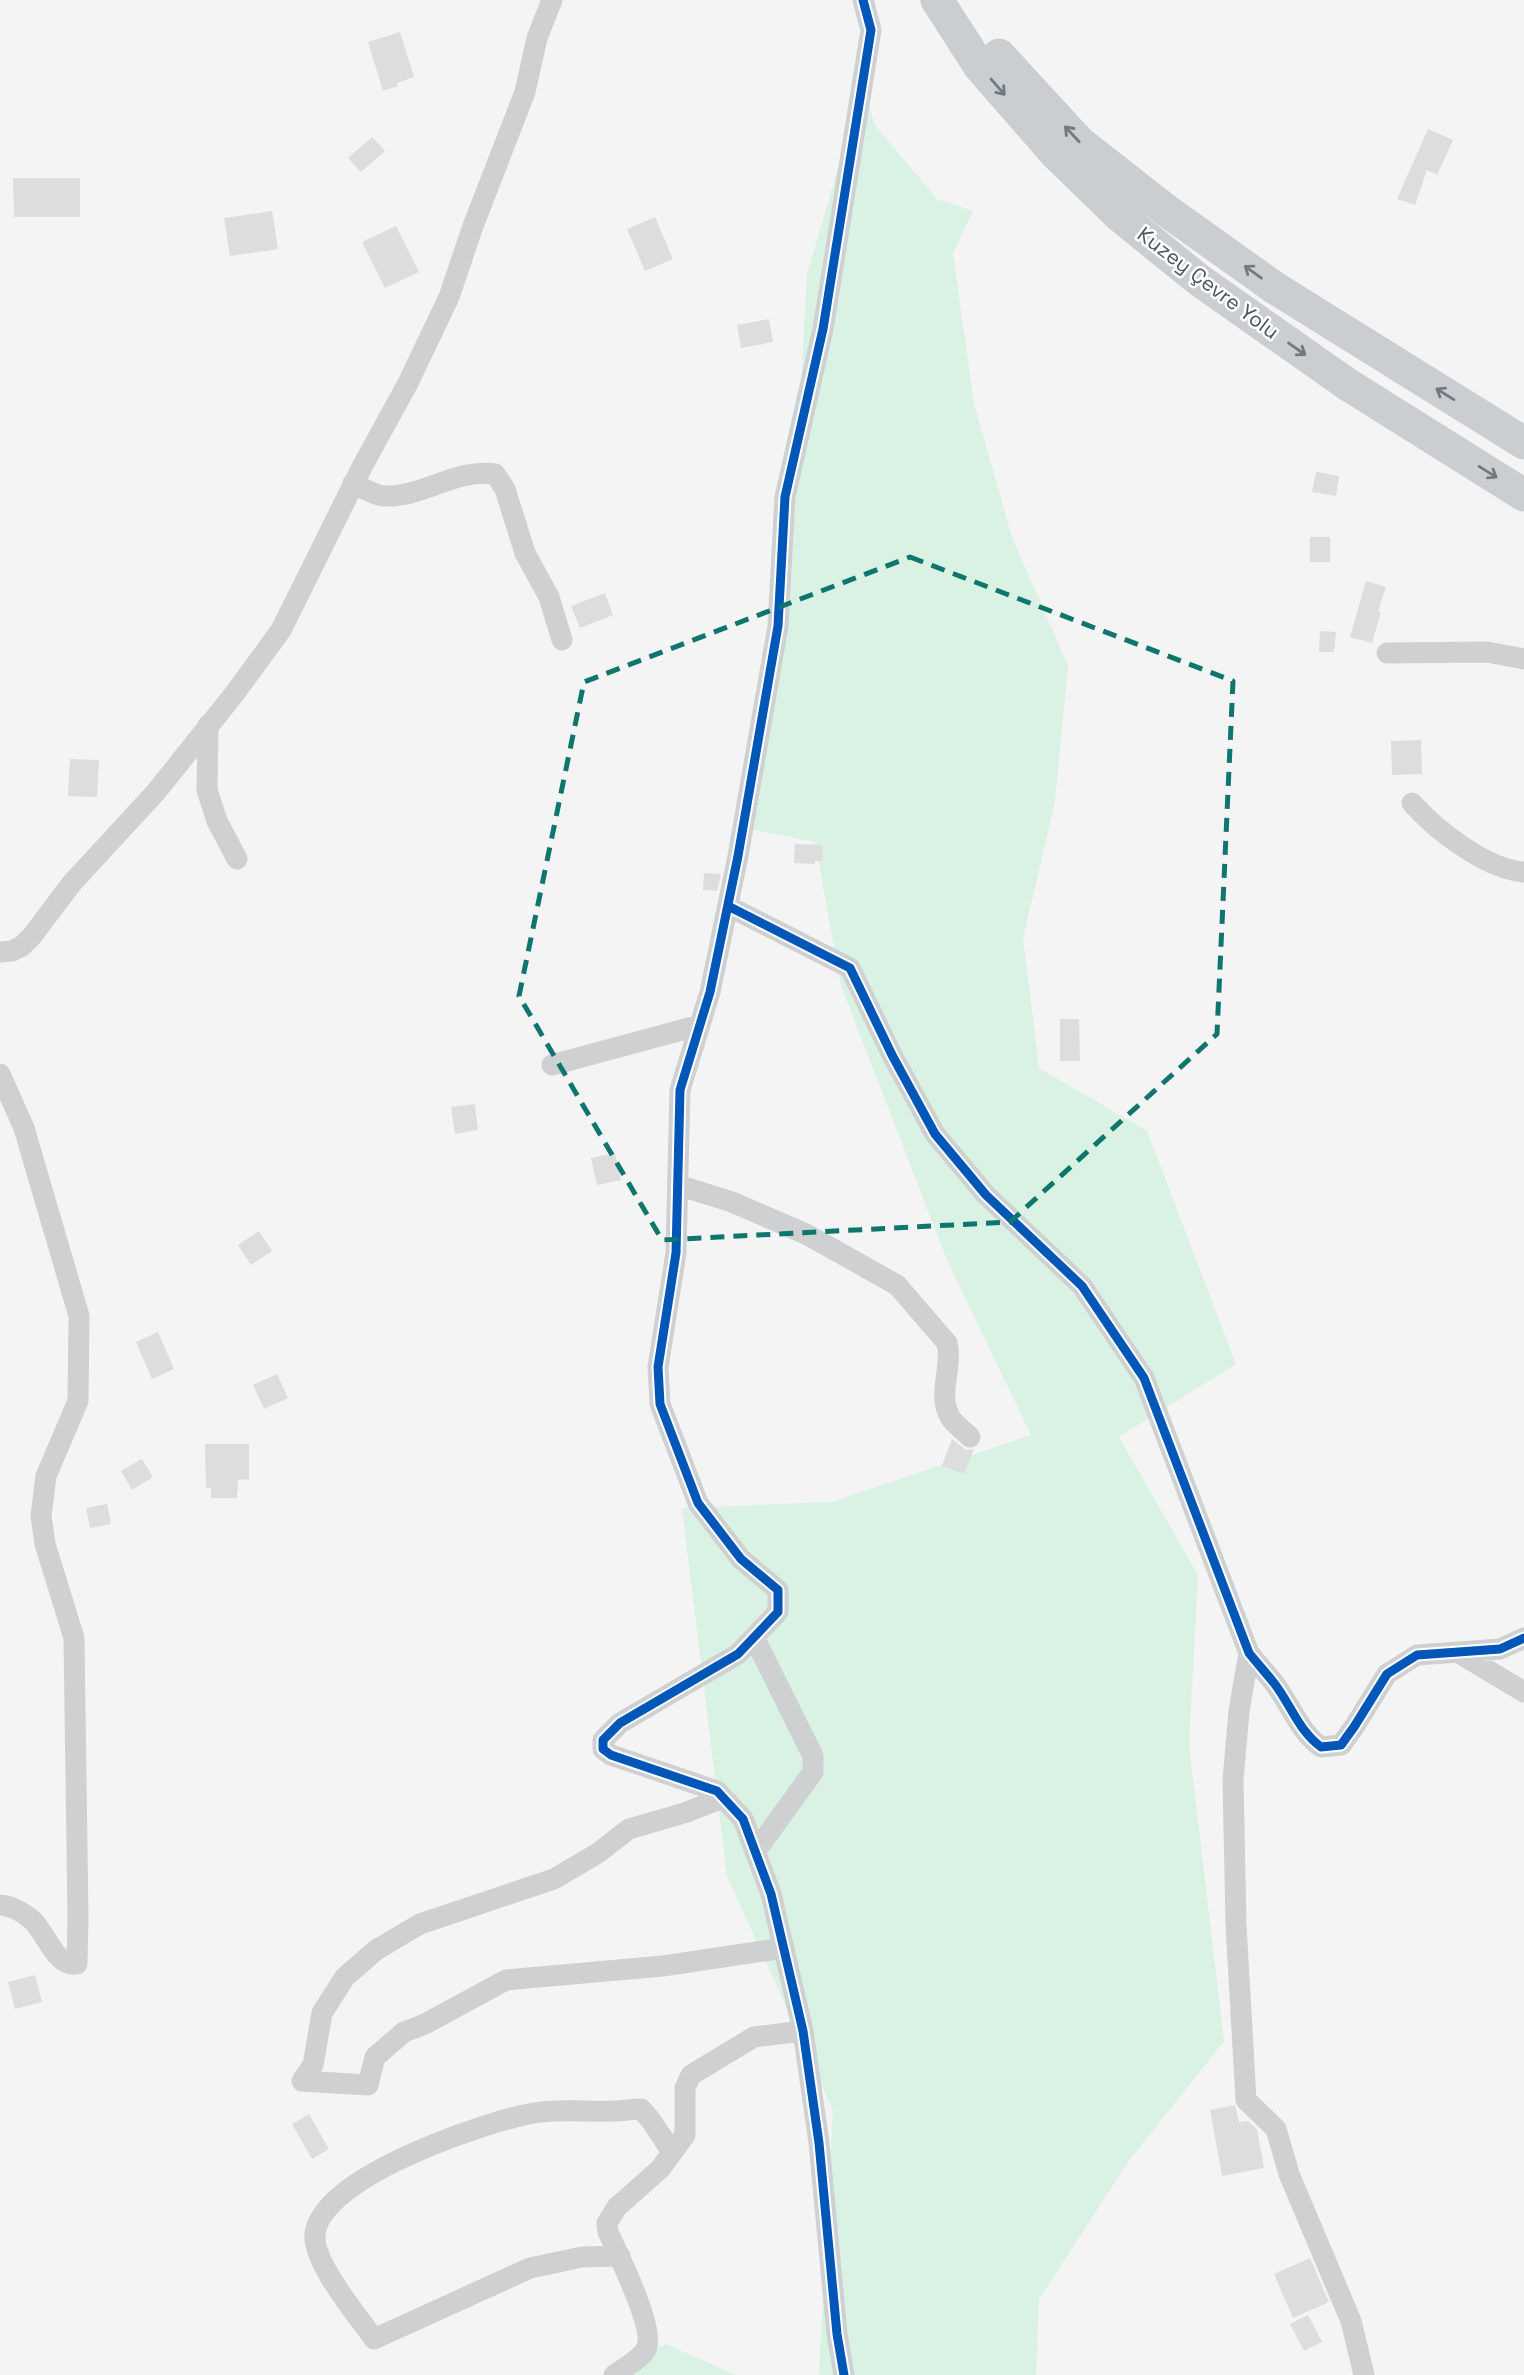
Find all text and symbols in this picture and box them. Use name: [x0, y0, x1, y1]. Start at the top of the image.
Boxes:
one-way arrow: [989, 78, 1006, 95]
one-way arrow: [1064, 126, 1081, 143]
street label: Kuzey Çevre Yolu: [1132, 221, 1285, 345]
one-way arrow: [1244, 265, 1263, 279]
one-way arrow: [1287, 342, 1306, 356]
one-way arrow: [1436, 386, 1456, 400]
one-way arrow: [1477, 466, 1497, 480]

